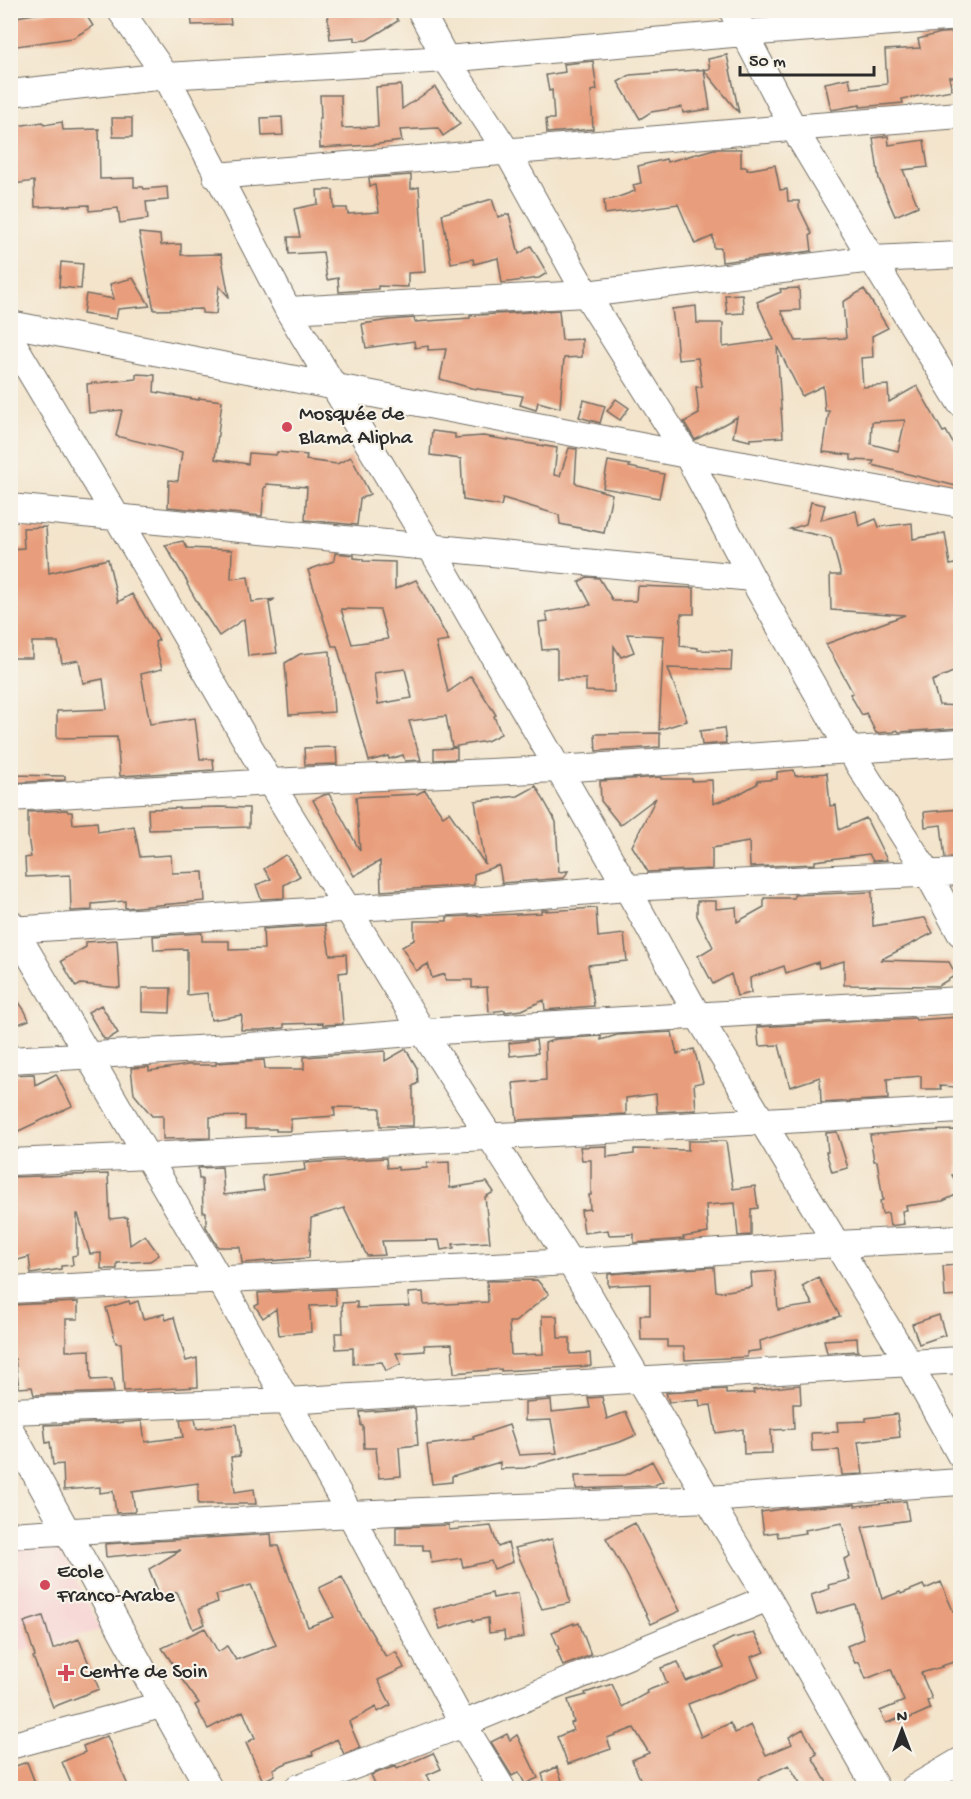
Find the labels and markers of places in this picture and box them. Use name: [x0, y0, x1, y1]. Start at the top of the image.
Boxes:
place label: Mosquée de Blama Alipha: [298, 403, 414, 452]
marker: Mosquée de Blama Alipha: [280, 420, 294, 434]
place label: Ecole Franco-Arabe: [56, 1561, 176, 1610]
marker: Ecole Franco-Arabe: [38, 1578, 52, 1592]
place label: Centre de Soin: [80, 1661, 207, 1686]
marker: Centre de Soin: [57, 1664, 75, 1682]

